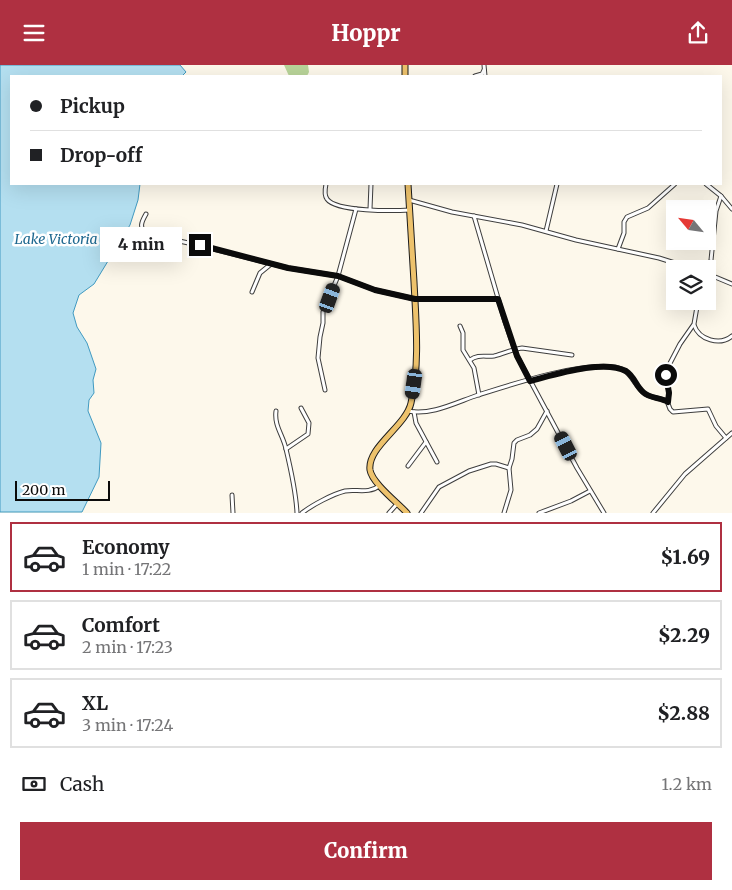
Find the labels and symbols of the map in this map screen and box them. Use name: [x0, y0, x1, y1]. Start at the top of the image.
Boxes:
north arrow: [666, 200, 716, 250]
callout: 4 min: [100, 227, 182, 263]
water label: Lake Victoria: [14, 230, 98, 248]
route end: [189, 234, 211, 256]
car: [317, 281, 342, 315]
route start: [655, 364, 677, 386]
car: [404, 368, 423, 400]
car: [552, 429, 579, 463]
scale bar: [15, 477, 110, 501]

